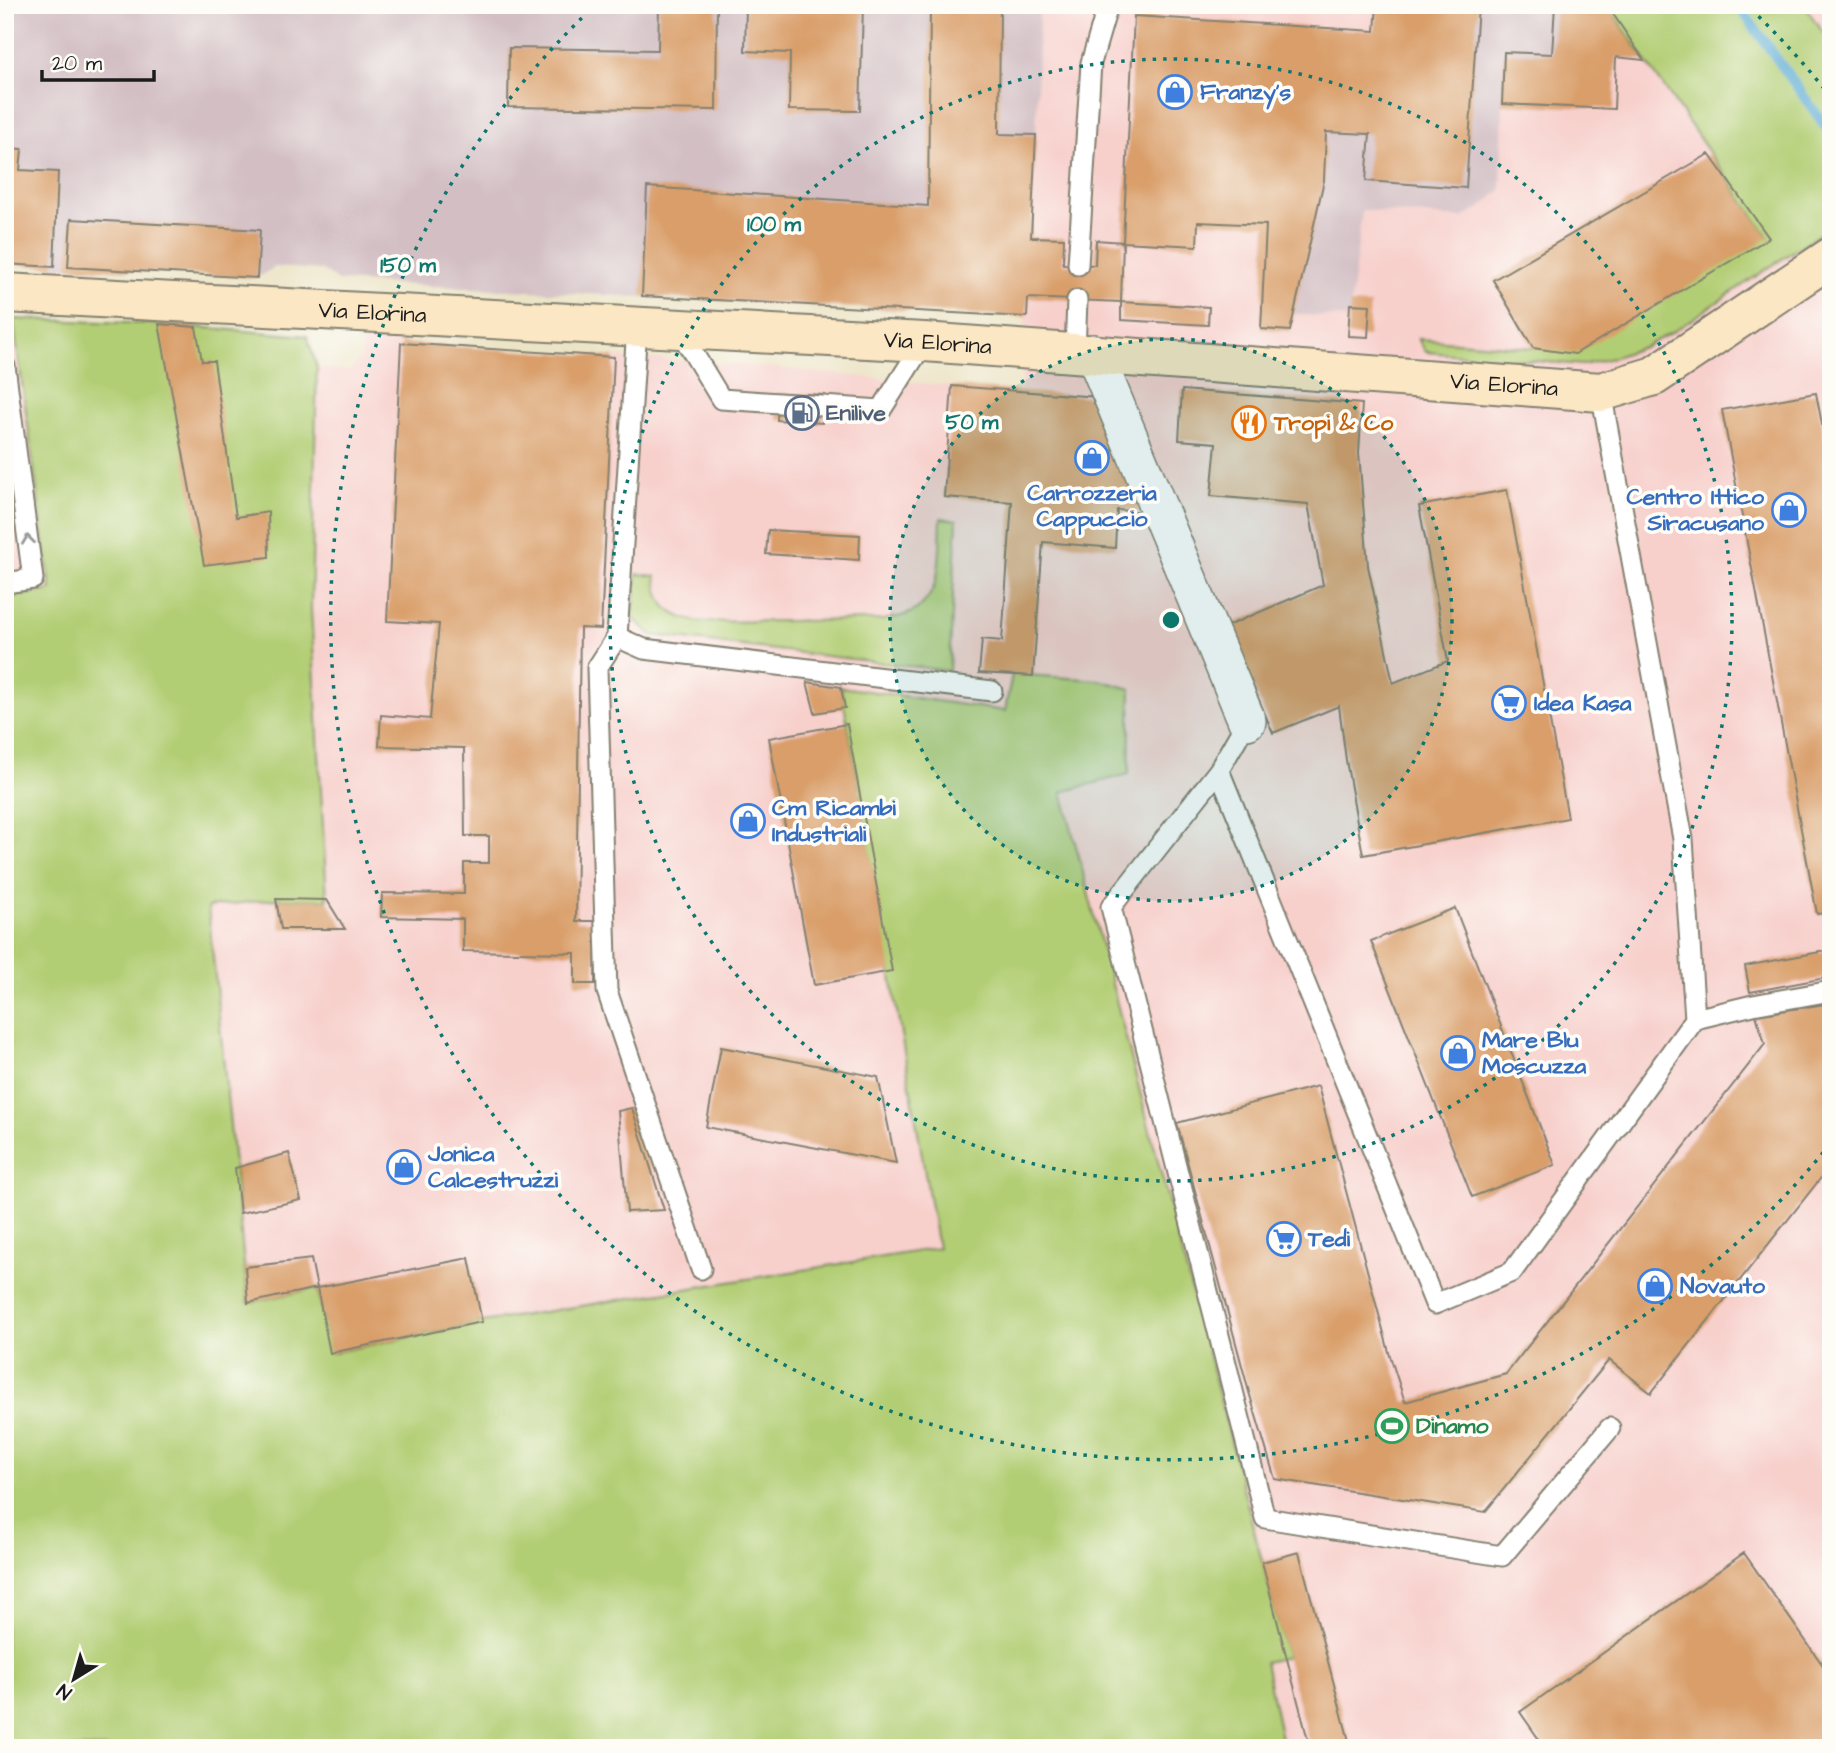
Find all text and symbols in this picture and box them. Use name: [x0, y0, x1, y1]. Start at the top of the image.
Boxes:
scale bar: [42, 38, 154, 82]
text: 20 m: [52, 49, 103, 78]
shop icon: Franzy's: [1156, 73, 1194, 111]
place label: Franzy's: [1200, 76, 1292, 110]
text: 100 m: [747, 210, 802, 239]
text: 150 m: [380, 251, 436, 280]
street label: Via Elorina: [317, 294, 428, 331]
street label: Via Elorina: [883, 324, 993, 363]
street label: Via Elorina: [1449, 365, 1560, 405]
fuel station icon: Enilive: [783, 394, 821, 432]
place label: Enilive: [826, 397, 887, 429]
restaurant icon: Tropi & Co: [1230, 404, 1268, 442]
place label: Tropi & Co: [1273, 407, 1393, 439]
text: 50 m: [946, 408, 999, 437]
shop icon: Carrozzeria Cappuccio: [1073, 439, 1111, 477]
place label: Carrozzeria Cappuccio: [1027, 477, 1157, 535]
place label: Centro Ittico Siracusano: [1627, 481, 1764, 539]
shop icon: Centro Ittico Siracusano: [1770, 491, 1808, 529]
one-way arrow: [21, 534, 36, 545]
centre of rings: [1159, 608, 1183, 632]
supermarket icon: Idea Kasa: [1490, 684, 1528, 722]
place label: Idea Kasa: [1534, 687, 1632, 719]
place label: Cm Ricambi Industriali: [772, 792, 896, 850]
shop icon: Cm Ricambi Industriali: [729, 802, 767, 840]
place label: Mare Blu Moscuzza: [1482, 1024, 1587, 1082]
shop icon: Mare Blu Moscuzza: [1439, 1034, 1477, 1072]
place label: Jonica Calcestruzzi: [427, 1138, 559, 1196]
shop icon: Jonica Calcestruzzi: [385, 1148, 423, 1186]
supermarket icon: Tedi: [1265, 1220, 1303, 1258]
place label: Tedi: [1307, 1223, 1351, 1255]
shop icon: Novauto: [1636, 1267, 1674, 1305]
place label: Novauto: [1680, 1270, 1765, 1302]
sports icon: Dinamo: [1373, 1407, 1411, 1445]
place label: Dinamo: [1416, 1410, 1488, 1442]
north arrow: [38, 1644, 108, 1714]
text: N: [52, 1677, 78, 1706]

